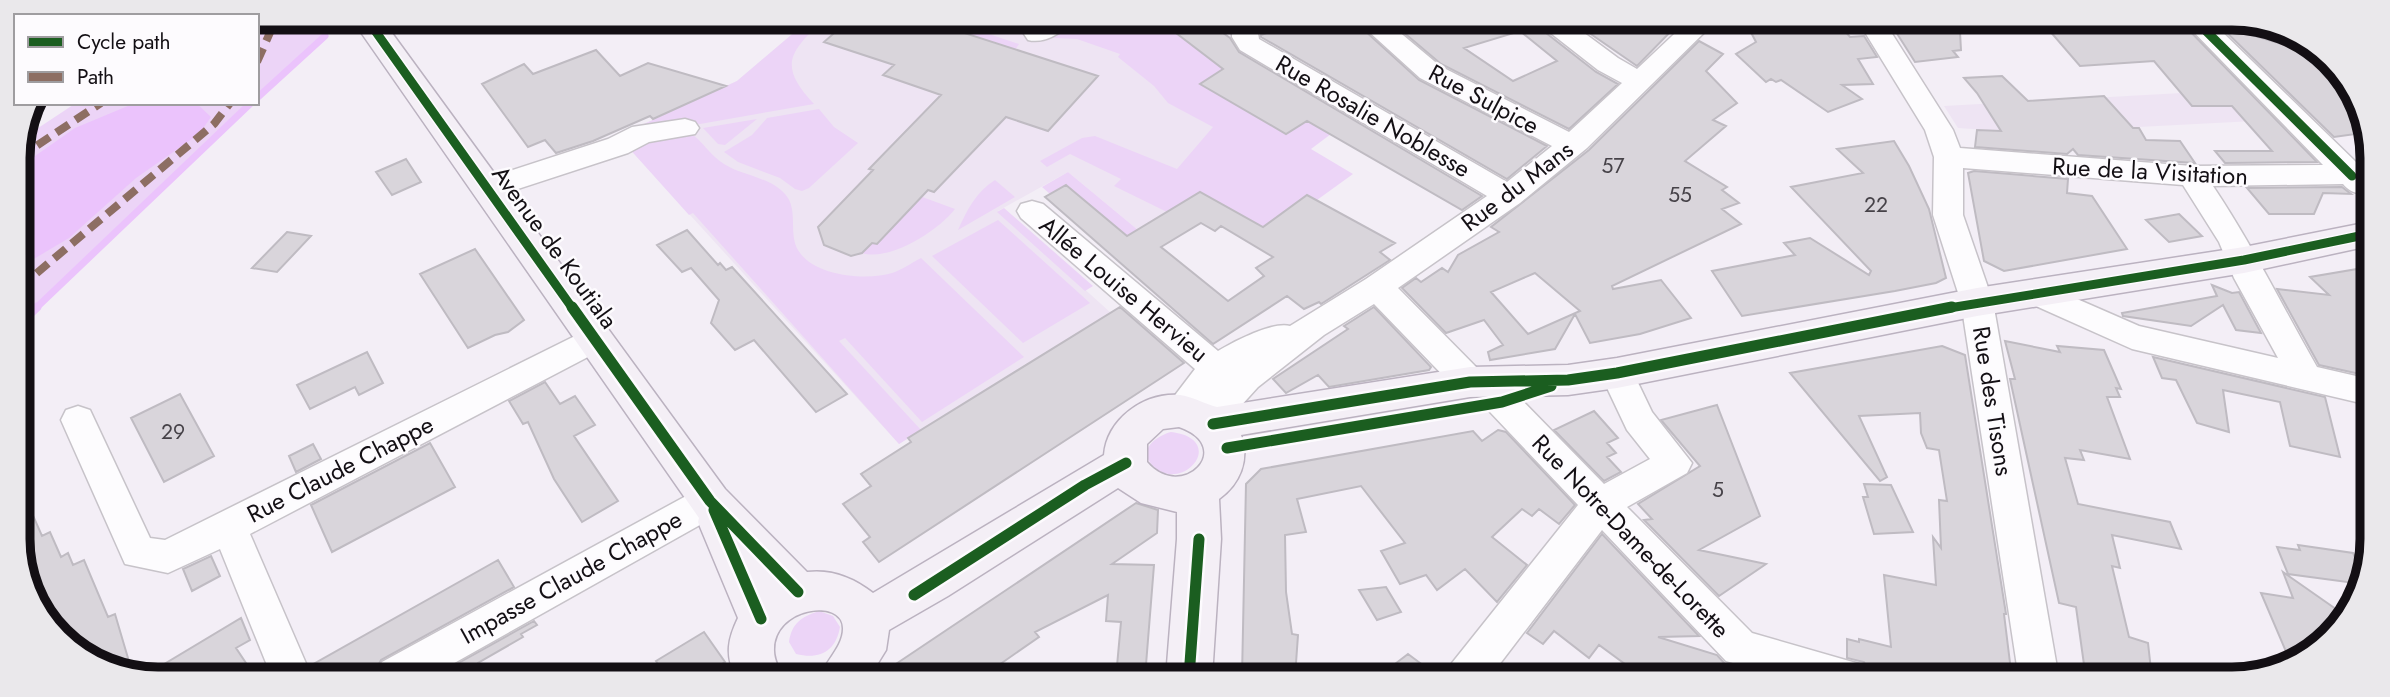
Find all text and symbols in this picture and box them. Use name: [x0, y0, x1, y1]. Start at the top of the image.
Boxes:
legend: [14, 14, 259, 105]
text: Cycle path: [77, 27, 170, 57]
street label: Rue Rosalie Noblesse: [1269, 46, 1477, 186]
street label: Rue Sulpice: [1423, 55, 1545, 143]
text: Path: [77, 62, 114, 92]
street label: Rue du Mans: [1454, 132, 1580, 240]
street label: Rue de la Visitation: [2051, 148, 2249, 194]
house number: 57: [1602, 151, 1624, 181]
street label: Avenue de Koutiala: [484, 158, 626, 336]
house number: 55: [1668, 180, 1692, 210]
house number: 22: [1864, 190, 1888, 220]
street label: Allée Louise Hervieu: [1032, 208, 1216, 370]
street label: Rue des Tisons: [1964, 324, 2022, 478]
street label: Rue Claude Chappe: [241, 407, 439, 531]
house number: 29: [161, 417, 185, 447]
street label: Rue Notre-Dame-de-Lorette: [1524, 426, 1738, 646]
house number: 5: [1712, 475, 1724, 505]
street label: Impasse Claude Chappe: [454, 501, 688, 653]

